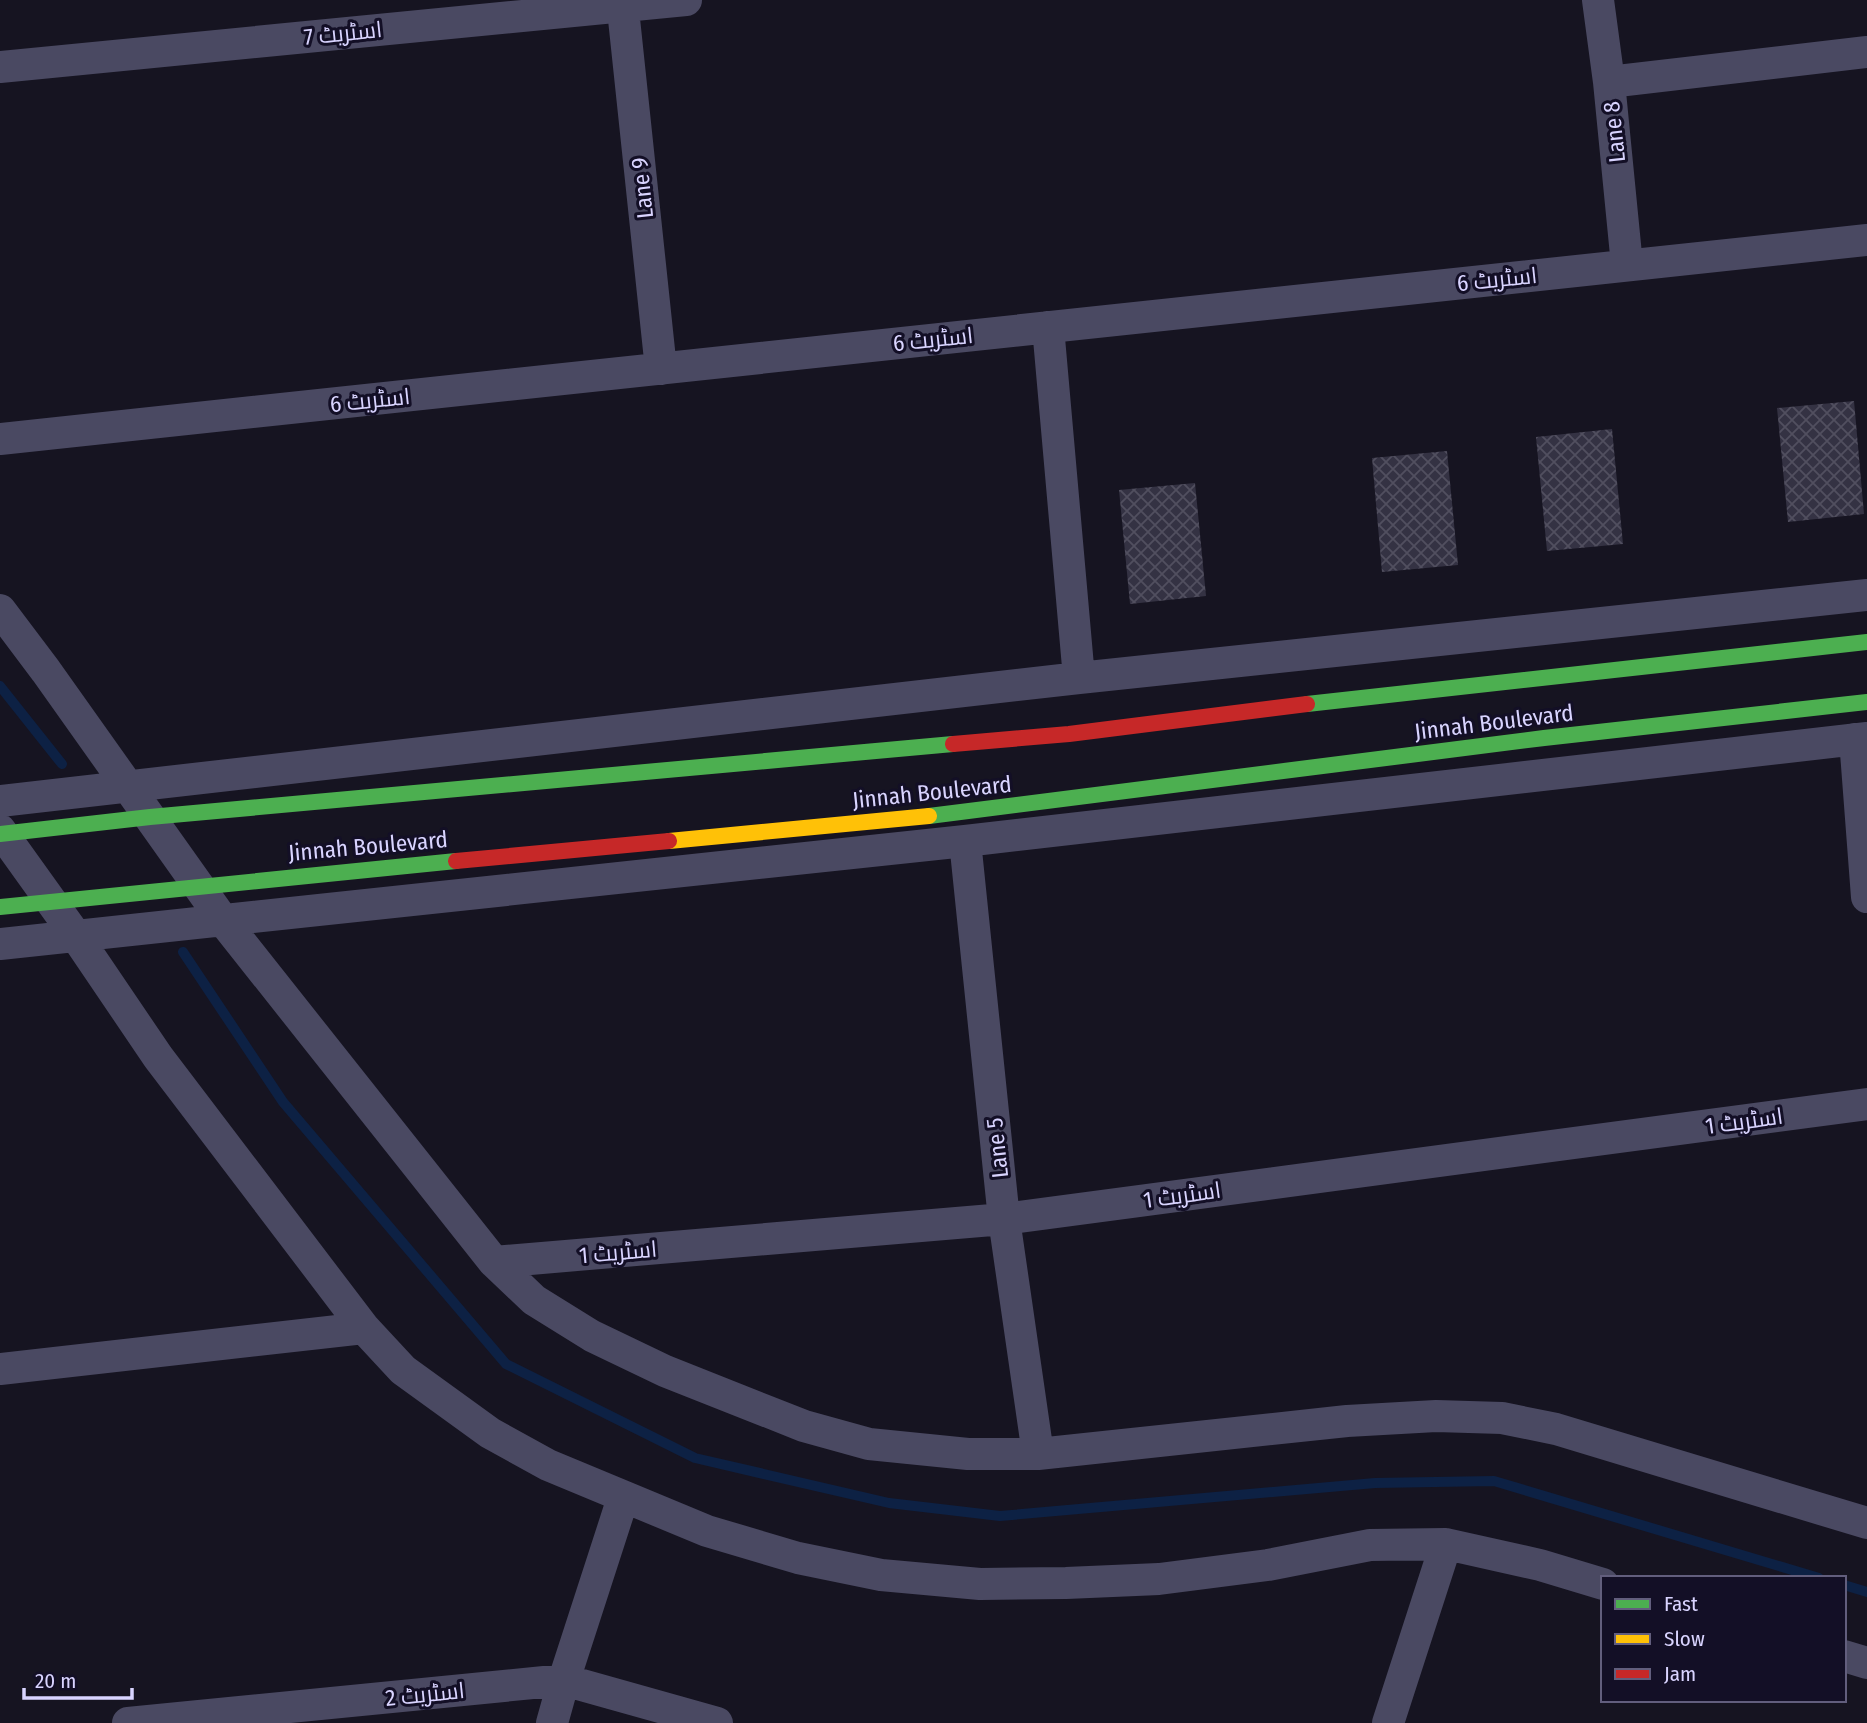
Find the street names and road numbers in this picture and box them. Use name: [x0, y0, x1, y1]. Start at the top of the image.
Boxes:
street label: اسٹریٹ 7: [302, 15, 384, 51]
street label: Lane 8: [1597, 100, 1631, 164]
street label: Lane 9: [625, 156, 659, 220]
street label: اسٹریٹ 6: [1455, 261, 1539, 297]
street label: اسٹریٹ 6: [891, 321, 975, 357]
street label: اسٹریٹ 6: [328, 382, 412, 418]
street label: Jinnah Boulevard: [1413, 698, 1575, 746]
street label: Jinnah Boulevard: [851, 770, 1013, 814]
street label: Jinnah Boulevard: [287, 825, 449, 867]
street label: اسٹریٹ 1: [1703, 1102, 1785, 1140]
street label: Lane 5: [980, 1116, 1014, 1180]
street label: اسٹریٹ 1: [1141, 1176, 1223, 1214]
street label: اسٹریٹ 1: [578, 1235, 658, 1269]
street label: اسٹریٹ 2: [384, 1676, 466, 1712]

